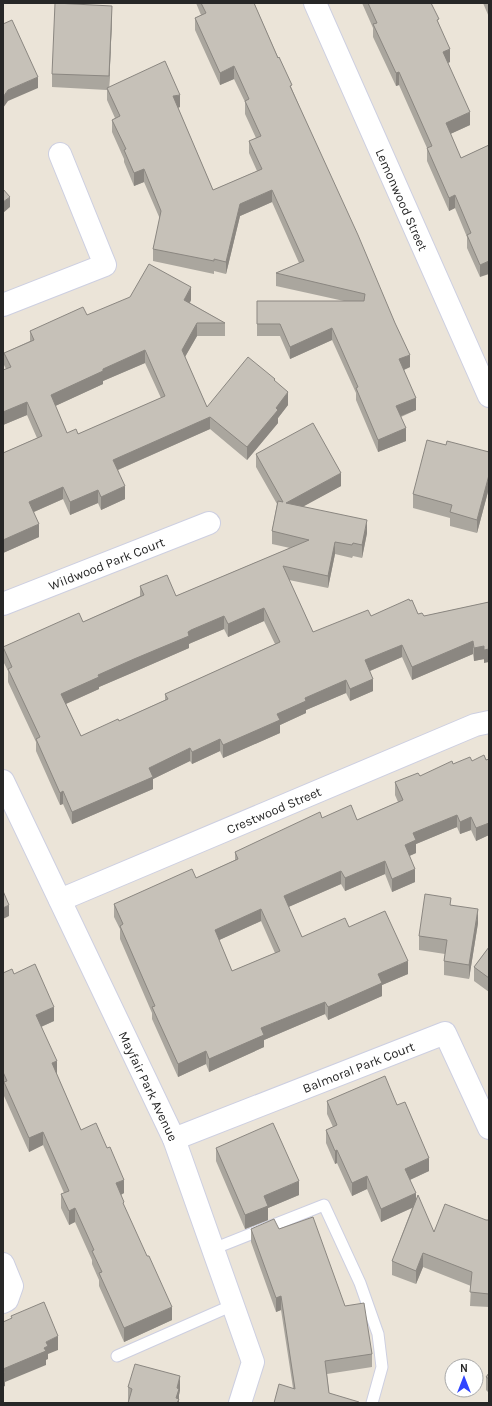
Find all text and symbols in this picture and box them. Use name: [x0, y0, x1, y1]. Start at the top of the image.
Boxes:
street label: Lemonwood Street: [372, 146, 431, 253]
street label: Wildwood Park Court: [46, 534, 167, 593]
street label: Crestwood Street: [224, 784, 324, 837]
street label: Mayfair Park Avenue: [116, 1029, 181, 1144]
street label: Balmoral Park Court: [300, 1039, 417, 1096]
north arrow: [444, 1358, 484, 1398]
text: N: [460, 1362, 468, 1375]

